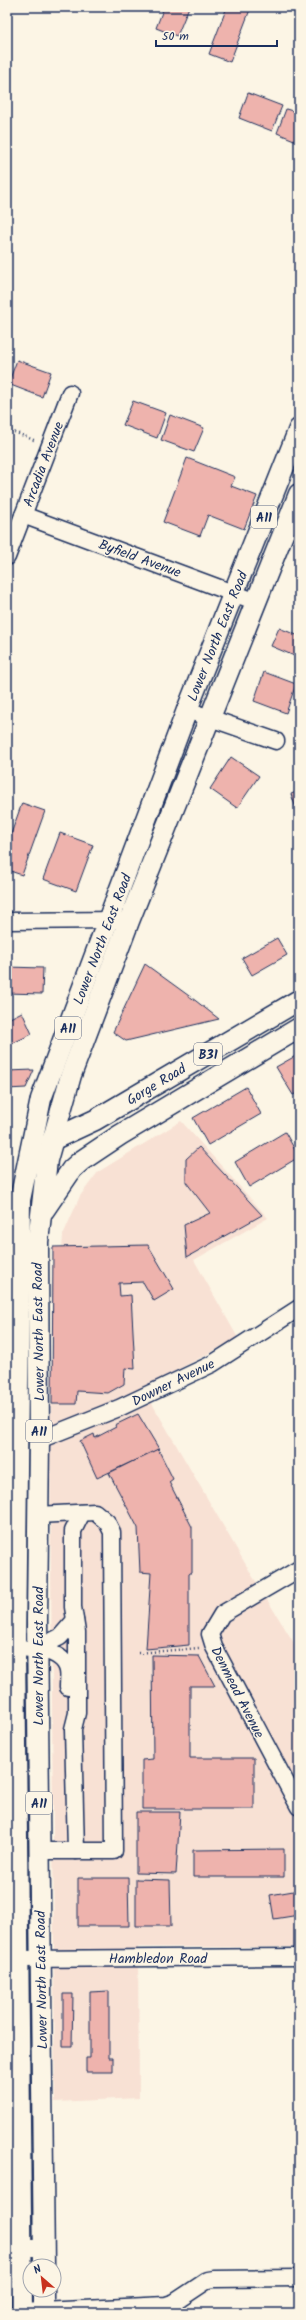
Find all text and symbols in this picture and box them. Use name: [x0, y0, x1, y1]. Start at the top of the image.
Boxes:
scale bar: [156, 22, 277, 48]
text: 50 m: [162, 27, 189, 46]
street label: Arcadia Avenue: [18, 418, 71, 510]
road number: A11: [251, 506, 277, 528]
street label: Byfield Avenue: [95, 534, 185, 584]
street label: Lower North East Road: [182, 567, 254, 705]
street label: Lower North East Road: [68, 870, 138, 1008]
road number: A11: [55, 1017, 81, 1039]
road number: B31: [194, 1043, 222, 1065]
street label: Gorge Road: [122, 1058, 191, 1111]
street label: Lower North East Road: [27, 1261, 51, 1402]
street label: Downer Avenue: [128, 1353, 219, 1413]
road number: A11: [26, 1420, 52, 1442]
street label: Lower North East Road: [28, 1586, 50, 1725]
street label: Denmead Avenue: [204, 1643, 270, 1743]
road number: A11: [26, 1792, 52, 1814]
street label: Lower North East Road: [30, 1909, 54, 2050]
street label: Hambledon Road: [109, 1948, 208, 1970]
north arrow: [22, 2258, 62, 2298]
text: N: [30, 2260, 45, 2280]

